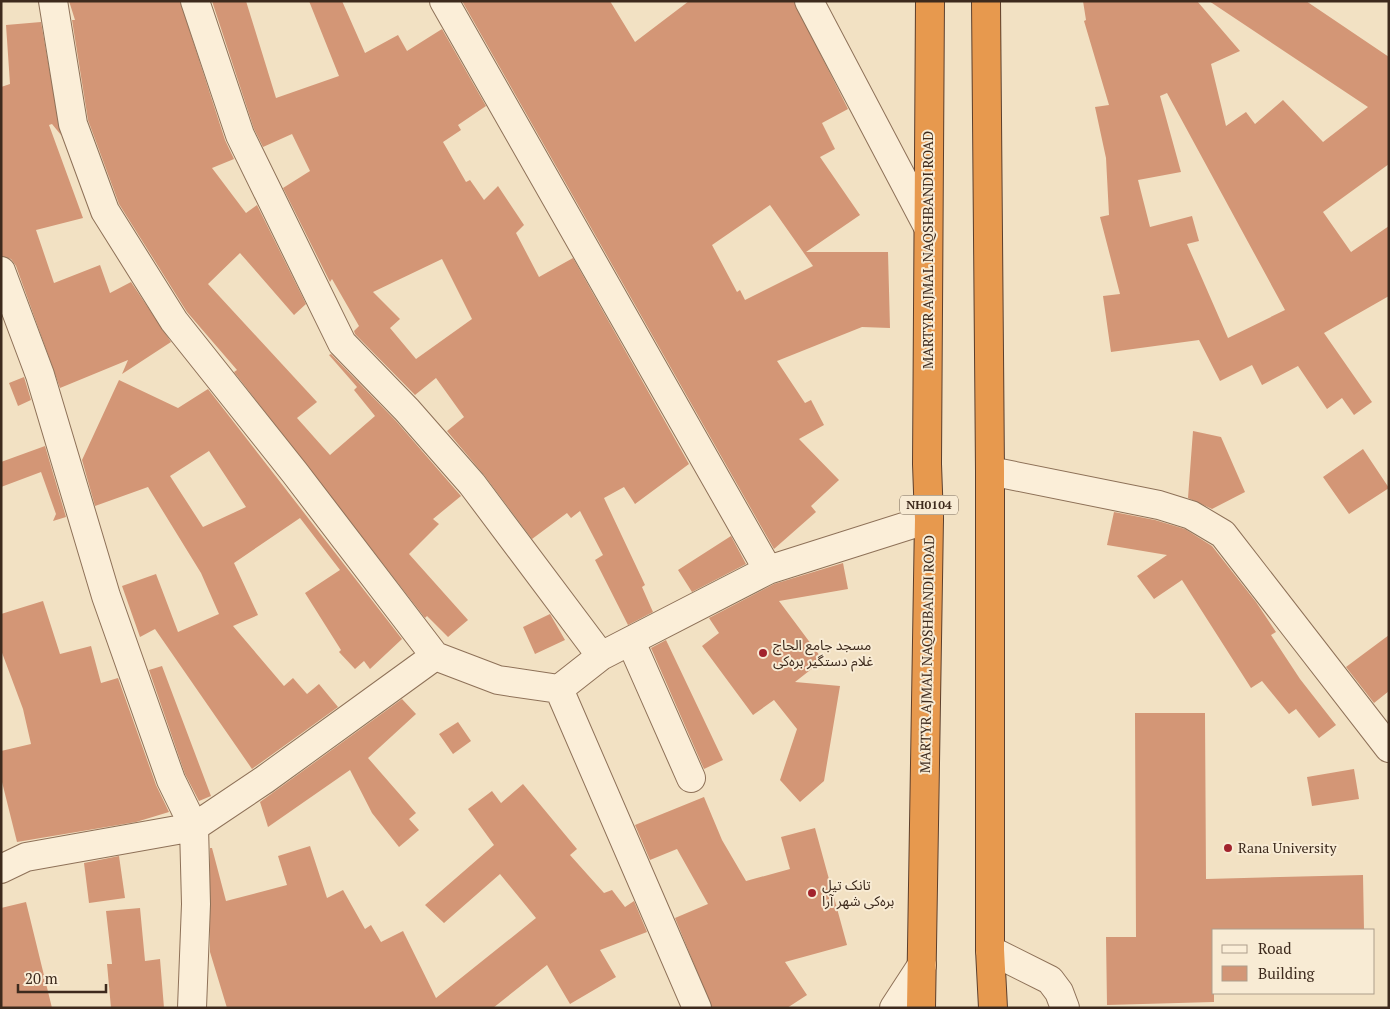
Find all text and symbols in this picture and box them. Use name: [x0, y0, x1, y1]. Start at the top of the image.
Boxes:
street label: MARTYR AJMAL NAQSHBANDI ROAD: [918, 131, 937, 369]
road number: NH0104: [900, 496, 958, 514]
street label: MARTYR AJMAL NAQSHBANDI ROAD: [915, 535, 938, 773]
place label: مسجد جامع الحاج غلام دستگیر بره‌کی: [773, 635, 873, 672]
marker: مسجد جامع الحاج غلام دستگیر بره‌کی: [757, 647, 769, 659]
place label: Rana University: [1238, 838, 1337, 857]
marker: Rana University: [1222, 842, 1234, 854]
place label: تانک تیل بره‌کی شهر آرا: [822, 875, 895, 910]
marker: تانک تیل بره‌کی شهر آرا: [806, 887, 818, 899]
legend: [1212, 929, 1375, 994]
text: Road: [1258, 938, 1291, 958]
scale bar: [18, 962, 105, 994]
text: Building: [1258, 963, 1316, 983]
text: 20 m: [25, 968, 58, 988]

